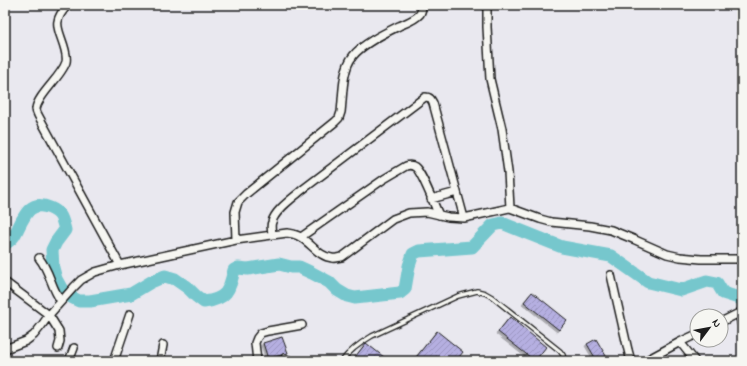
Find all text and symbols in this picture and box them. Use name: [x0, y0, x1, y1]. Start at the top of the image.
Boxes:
north arrow: [689, 308, 729, 348]
text: N: [708, 316, 725, 331]

